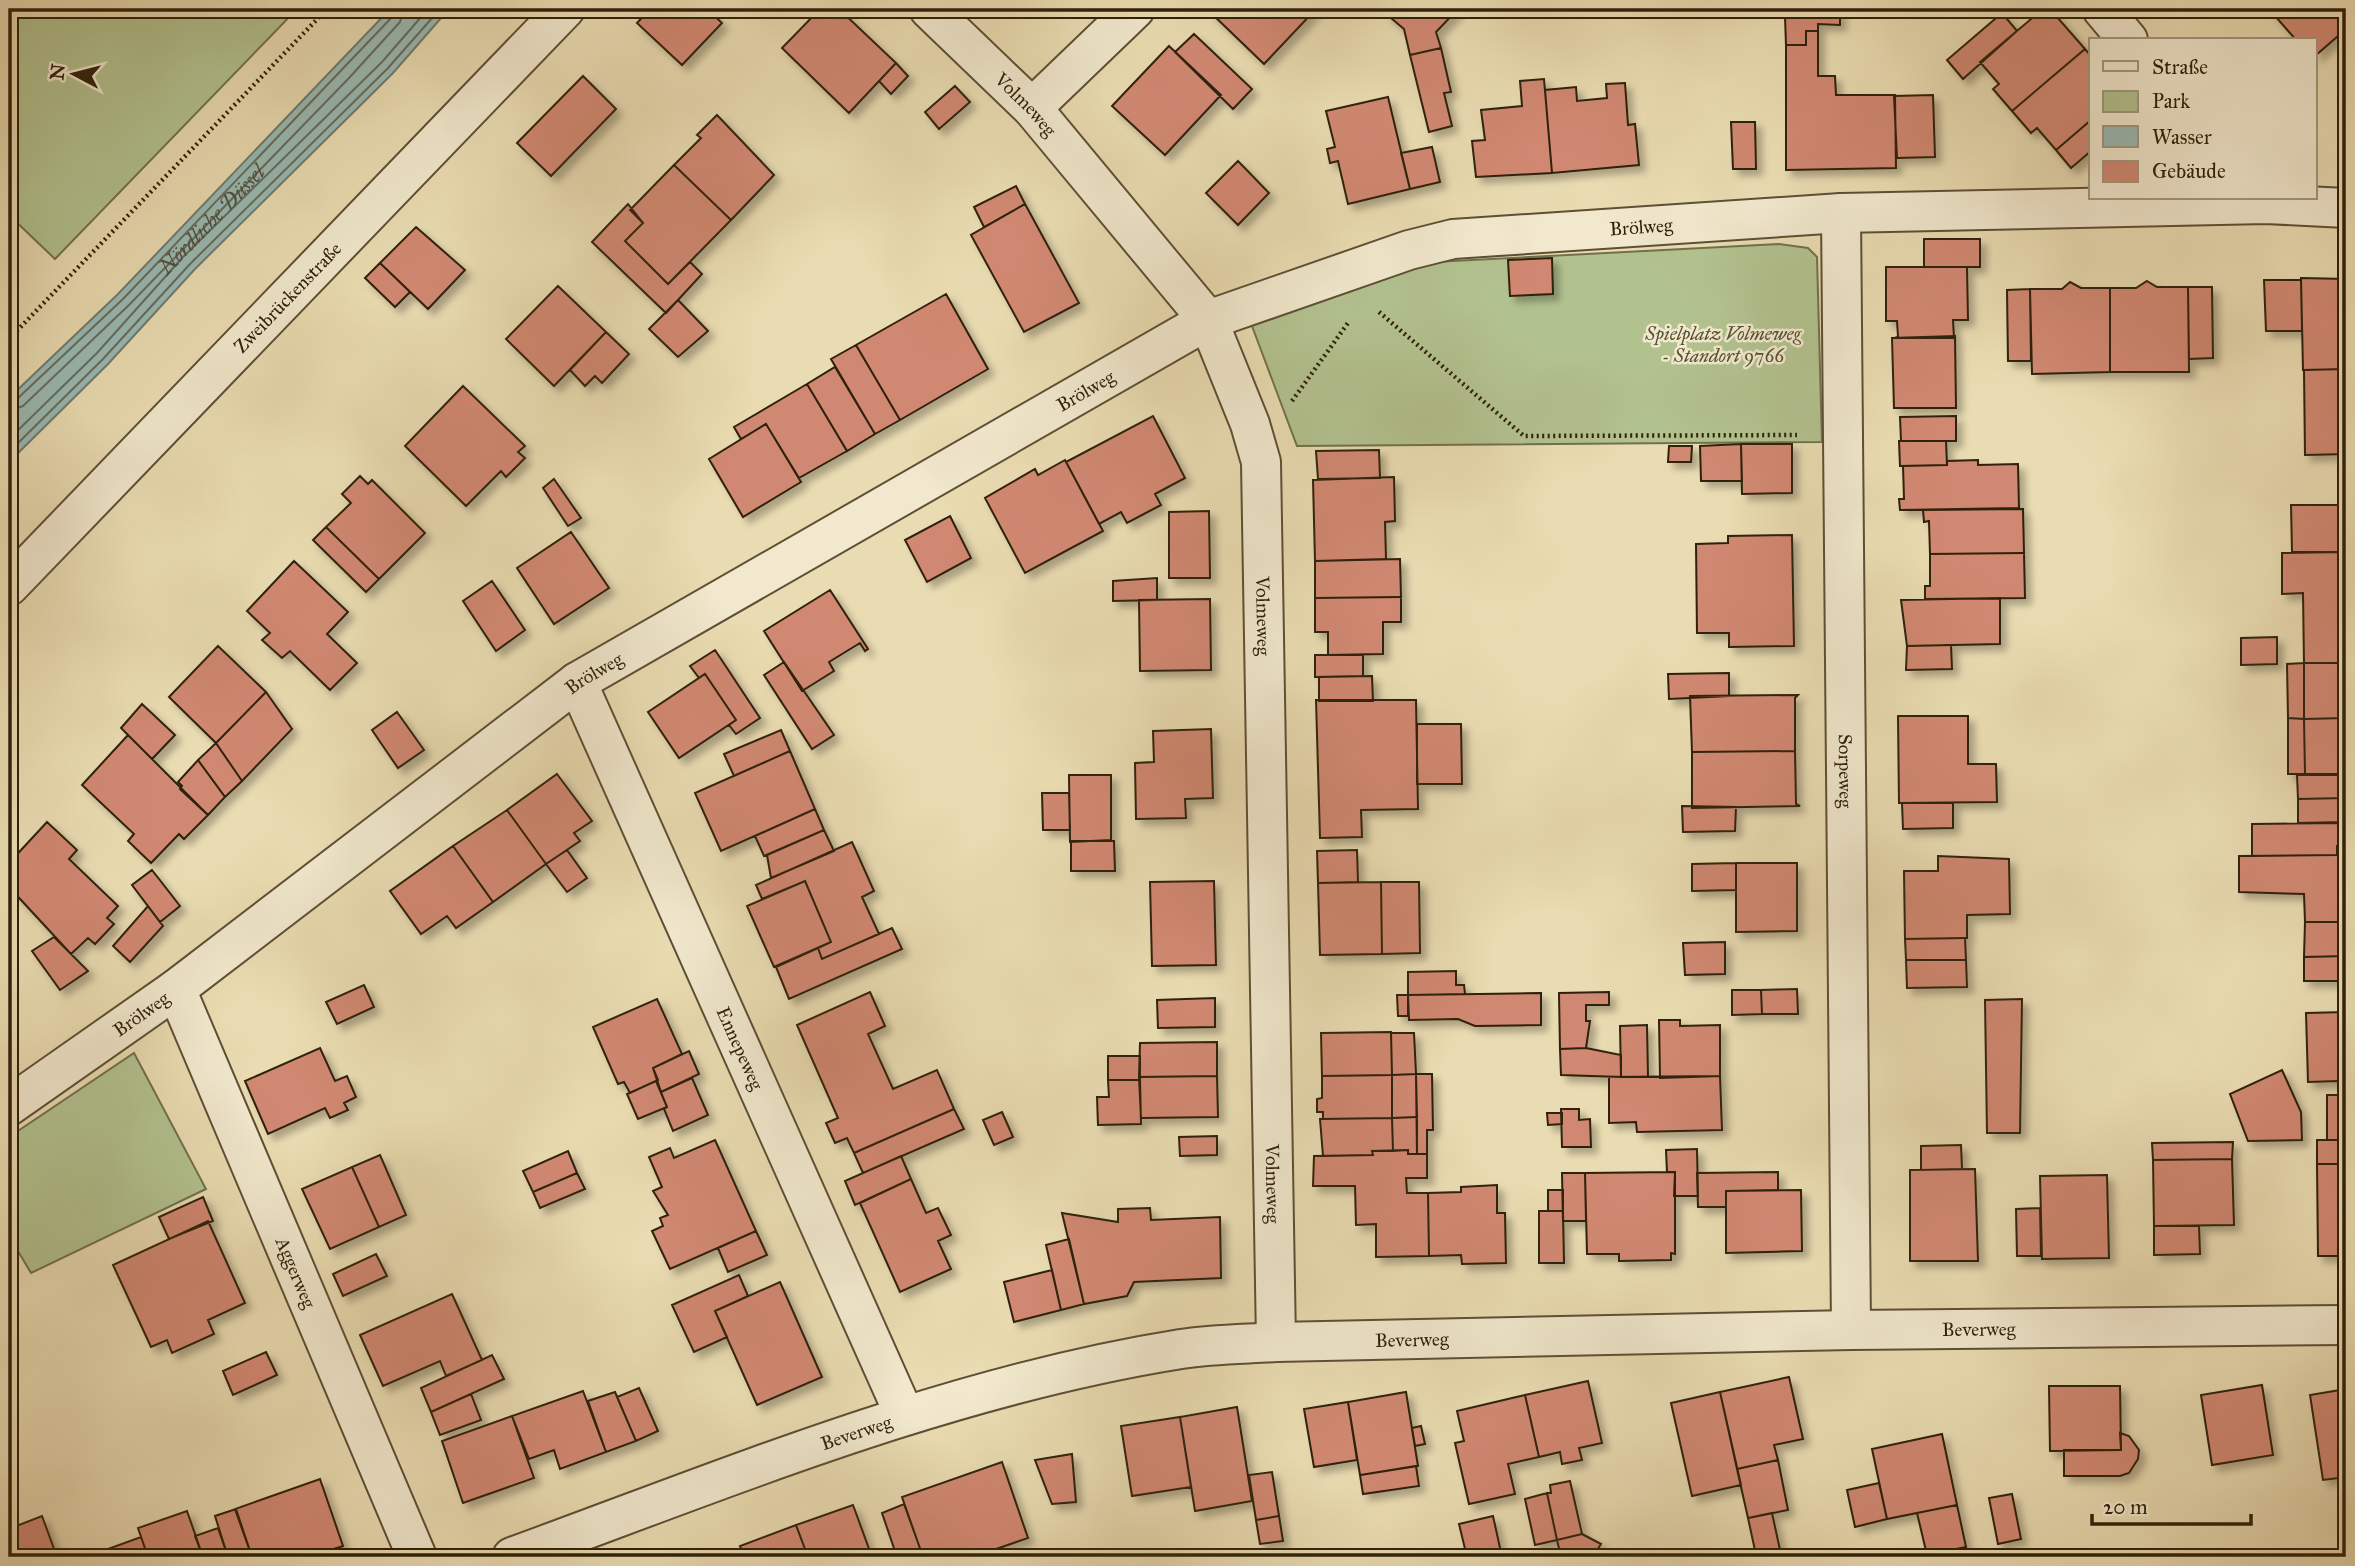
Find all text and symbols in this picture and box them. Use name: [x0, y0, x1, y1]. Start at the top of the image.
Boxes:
north arrow: [38, 38, 108, 108]
legend: [2089, 38, 2316, 200]
text: Straße: [2152, 54, 2208, 80]
text: N: [45, 63, 70, 81]
street label: Volmeweg: [989, 67, 1062, 142]
text: Park: [2152, 88, 2190, 114]
text: Wasser: [2152, 124, 2212, 150]
water label: Nördliche Düssel: [152, 158, 272, 281]
text: Gebäude: [2152, 158, 2226, 184]
street label: Brölweg: [1609, 213, 1674, 240]
street label: Zweibrückenstraße: [229, 237, 346, 358]
park label: Spielplatz Volmeweg - Standort 9766: [1644, 322, 1803, 367]
street label: Brölweg: [1052, 365, 1119, 416]
street label: Volmeweg: [1251, 575, 1275, 656]
street label: Brölweg: [560, 647, 628, 699]
street label: Sorpeweg: [1833, 734, 1857, 808]
street label: Brölweg: [109, 986, 174, 1042]
street label: Ennepeweg: [712, 1003, 769, 1094]
street label: Volmeweg: [1261, 1143, 1285, 1224]
street label: Aggerweg: [270, 1233, 321, 1312]
street label: Beverweg: [1942, 1317, 2016, 1341]
street label: Beverweg: [1375, 1327, 1449, 1352]
street label: Beverweg: [818, 1410, 895, 1455]
scale bar: [2092, 1482, 2252, 1526]
text: 20 m: [2103, 1494, 2148, 1520]

